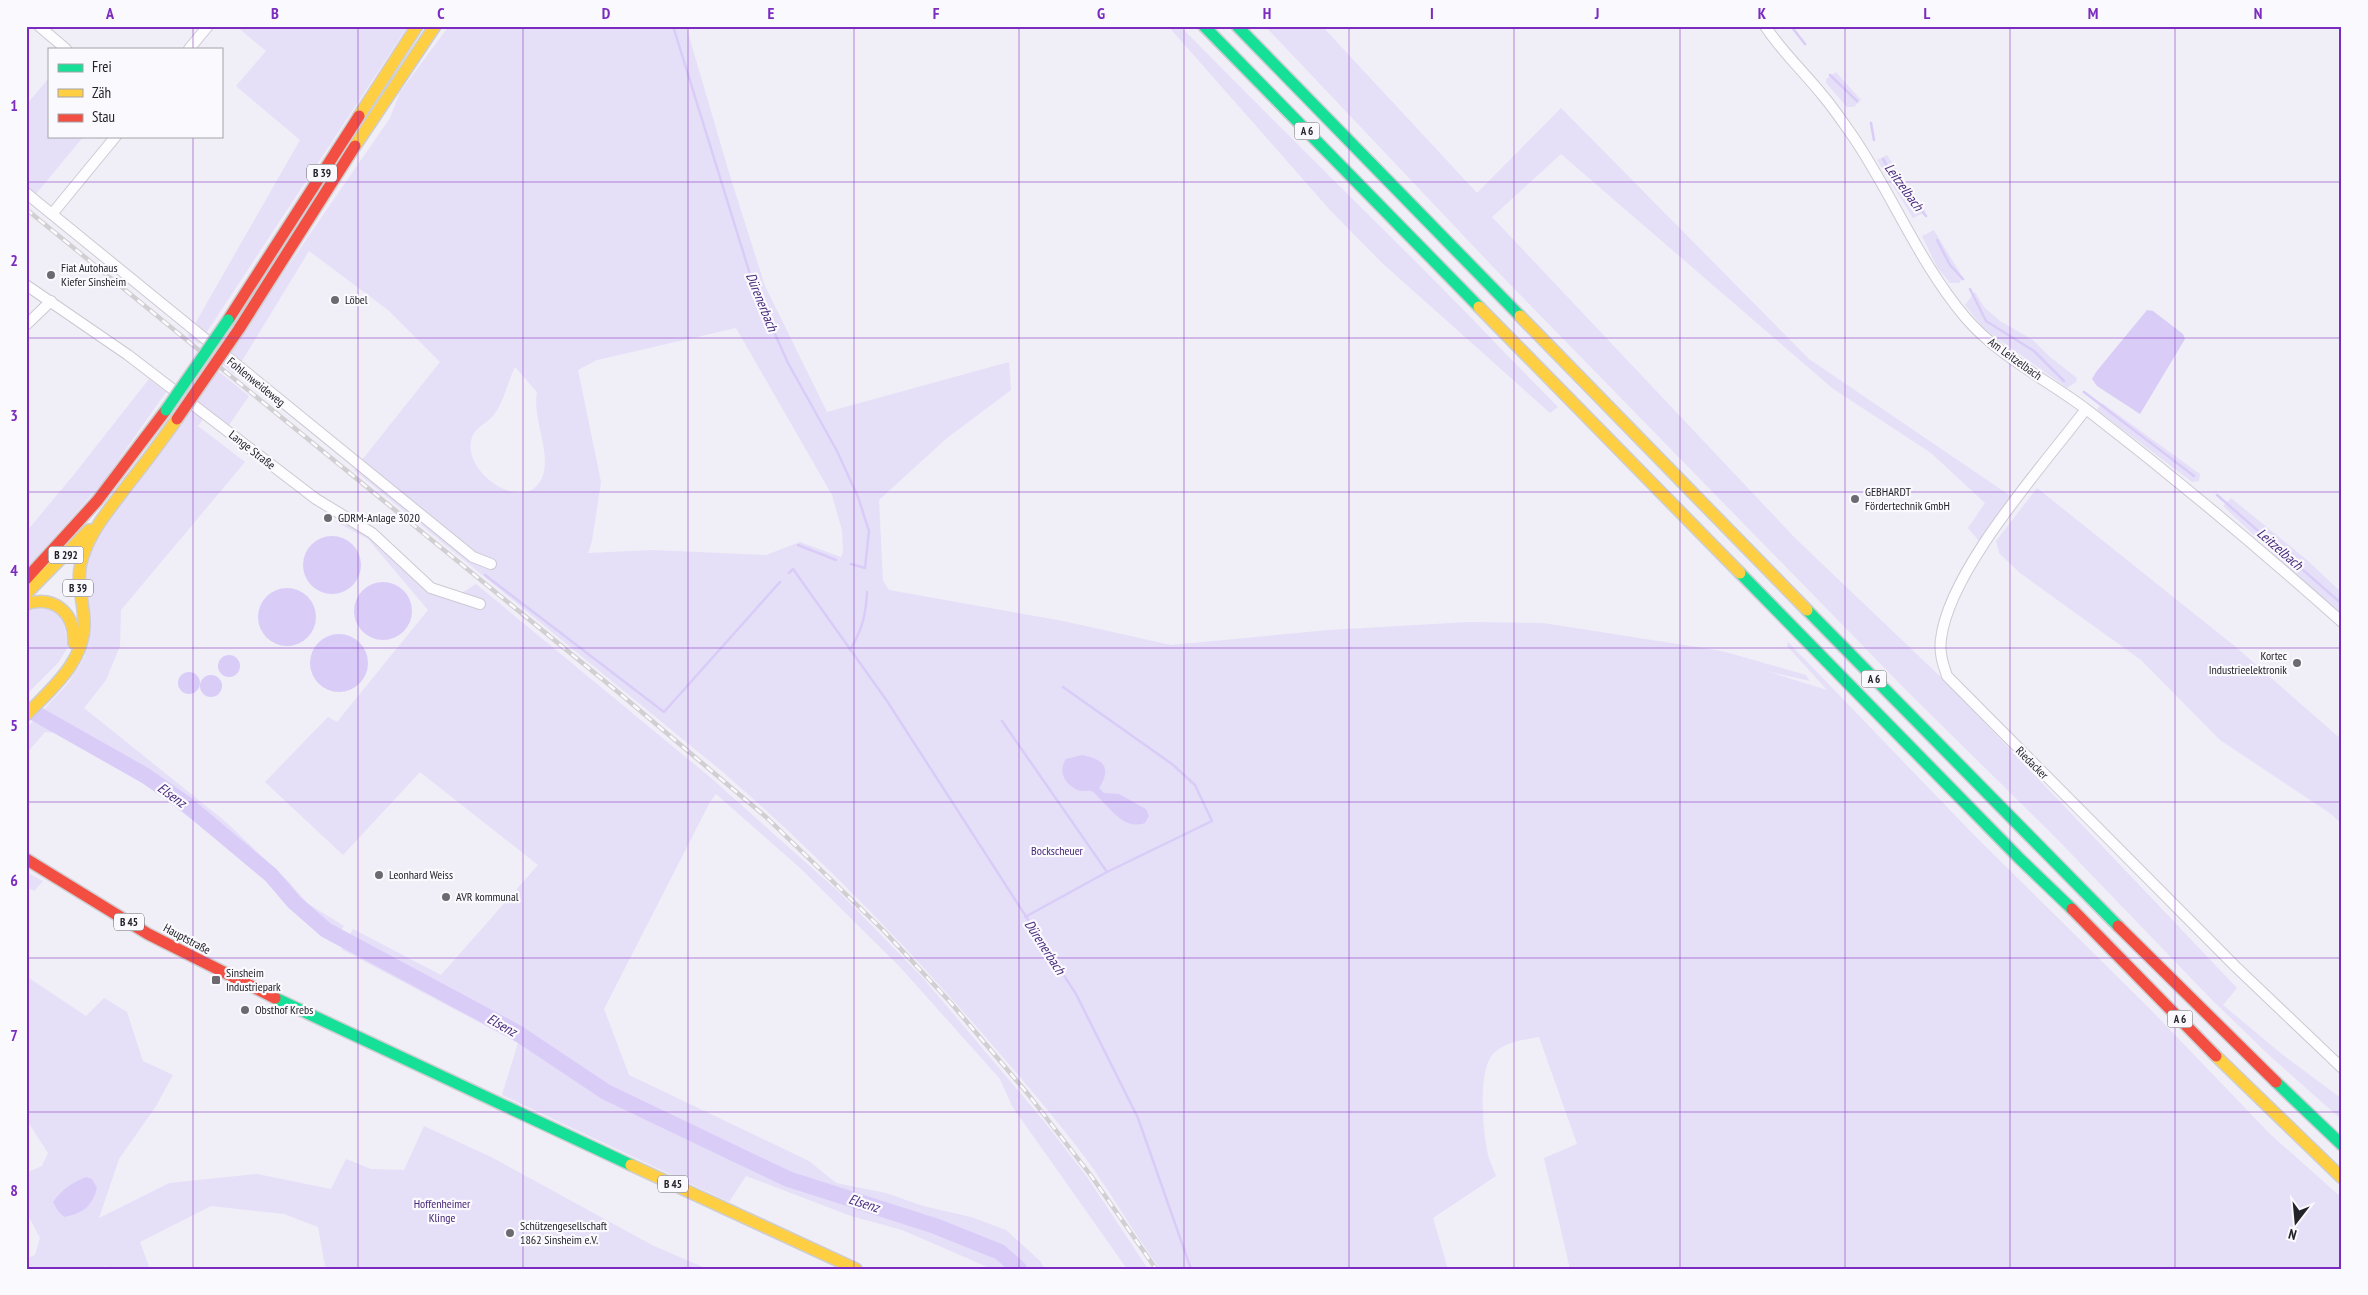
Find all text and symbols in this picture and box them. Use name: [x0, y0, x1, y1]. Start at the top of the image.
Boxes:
text: A: [105, 3, 115, 23]
text: B: [271, 3, 279, 23]
text: C: [437, 3, 445, 23]
text: D: [602, 3, 611, 23]
text: E: [768, 3, 775, 23]
text: F: [933, 3, 940, 23]
text: G: [1097, 3, 1105, 23]
text: H: [1263, 3, 1271, 23]
text: I: [1430, 3, 1434, 23]
text: J: [1594, 3, 1599, 23]
text: K: [1758, 3, 1767, 23]
text: L: [1924, 3, 1931, 23]
text: M: [2088, 3, 2098, 23]
text: N: [2254, 3, 2262, 23]
legend: [48, 48, 222, 138]
text: Frei: [92, 57, 112, 76]
text: Zäh: [92, 83, 111, 102]
text: 1: [10, 95, 18, 115]
text: Stau: [92, 107, 115, 126]
road number: A 6: [1294, 122, 1320, 140]
water label: Leitzelbach: [1881, 160, 1928, 215]
road number: B 39: [307, 164, 337, 182]
text: 2: [10, 250, 18, 270]
place label: Fiat Autohaus Kiefer Sinsheim: [61, 260, 126, 289]
marker: Fiat Autohaus Kiefer Sinsheim: [45, 269, 57, 281]
water label: Dürenerbach: [742, 270, 782, 335]
place label: Löbel: [345, 292, 368, 307]
marker: Löbel: [329, 294, 341, 306]
street label: Am Leitzelbach: [1985, 334, 2045, 383]
street label: Fohlenweideweg: [224, 354, 288, 409]
text: 3: [10, 405, 18, 425]
street label: Lange Straße: [226, 427, 279, 472]
place label: GEBHARDT Fördertechnik GmbH: [1865, 484, 1950, 513]
marker: GEBHARDT Fördertechnik GmbH: [1849, 493, 1861, 505]
place label: GDRM-Anlage 3020: [338, 510, 420, 525]
marker: GDRM-Anlage 3020: [322, 512, 334, 524]
water label: Leitzelbach: [2253, 524, 2307, 574]
road number: B 292: [48, 546, 84, 564]
text: 4: [10, 560, 18, 580]
road number: B 39: [63, 580, 93, 596]
place label: Kortec Industrieelektronik: [2209, 648, 2288, 677]
marker: Kortec Industrieelektronik: [2291, 657, 2303, 669]
road number: A 6: [1862, 671, 1886, 688]
text: 5: [10, 715, 18, 735]
street label: Riedacker: [2013, 743, 2052, 783]
water label: Elsenz: [154, 779, 191, 813]
park label: Bockscheuer: [1031, 843, 1084, 858]
place label: Leonhard Weiss: [389, 867, 453, 882]
marker: Leonhard Weiss: [373, 869, 385, 881]
text: 6: [10, 870, 18, 890]
place label: AVR kommunal: [456, 889, 519, 904]
marker: AVR kommunal: [440, 891, 452, 903]
road number: B 45: [114, 914, 144, 930]
water label: Dürenerbach: [1021, 916, 1070, 978]
street label: Hauptstraße: [161, 920, 213, 957]
place label: Sinsheim Industriepark: [226, 965, 281, 994]
marker: Sinsheim Industriepark: [210, 974, 222, 986]
place label: Obsthof Krebs: [255, 1002, 313, 1017]
marker: Obsthof Krebs: [239, 1004, 251, 1016]
water label: Elsenz: [484, 1010, 522, 1041]
road number: A 6: [2168, 1011, 2192, 1028]
text: 7: [10, 1025, 18, 1045]
road number: B 45: [658, 1176, 688, 1192]
text: 8: [10, 1180, 18, 1200]
water label: Elsenz: [846, 1190, 883, 1217]
park label: Hoffenheimer Klinge: [414, 1196, 471, 1225]
north arrow: [2270, 1198, 2320, 1248]
place label: Schützengesellschaft 1862 Sinsheim e.V.: [520, 1218, 608, 1247]
text: N: [2286, 1225, 2299, 1244]
marker: Schützengesellschaft 1862 Sinsheim e.V.: [504, 1227, 516, 1239]

